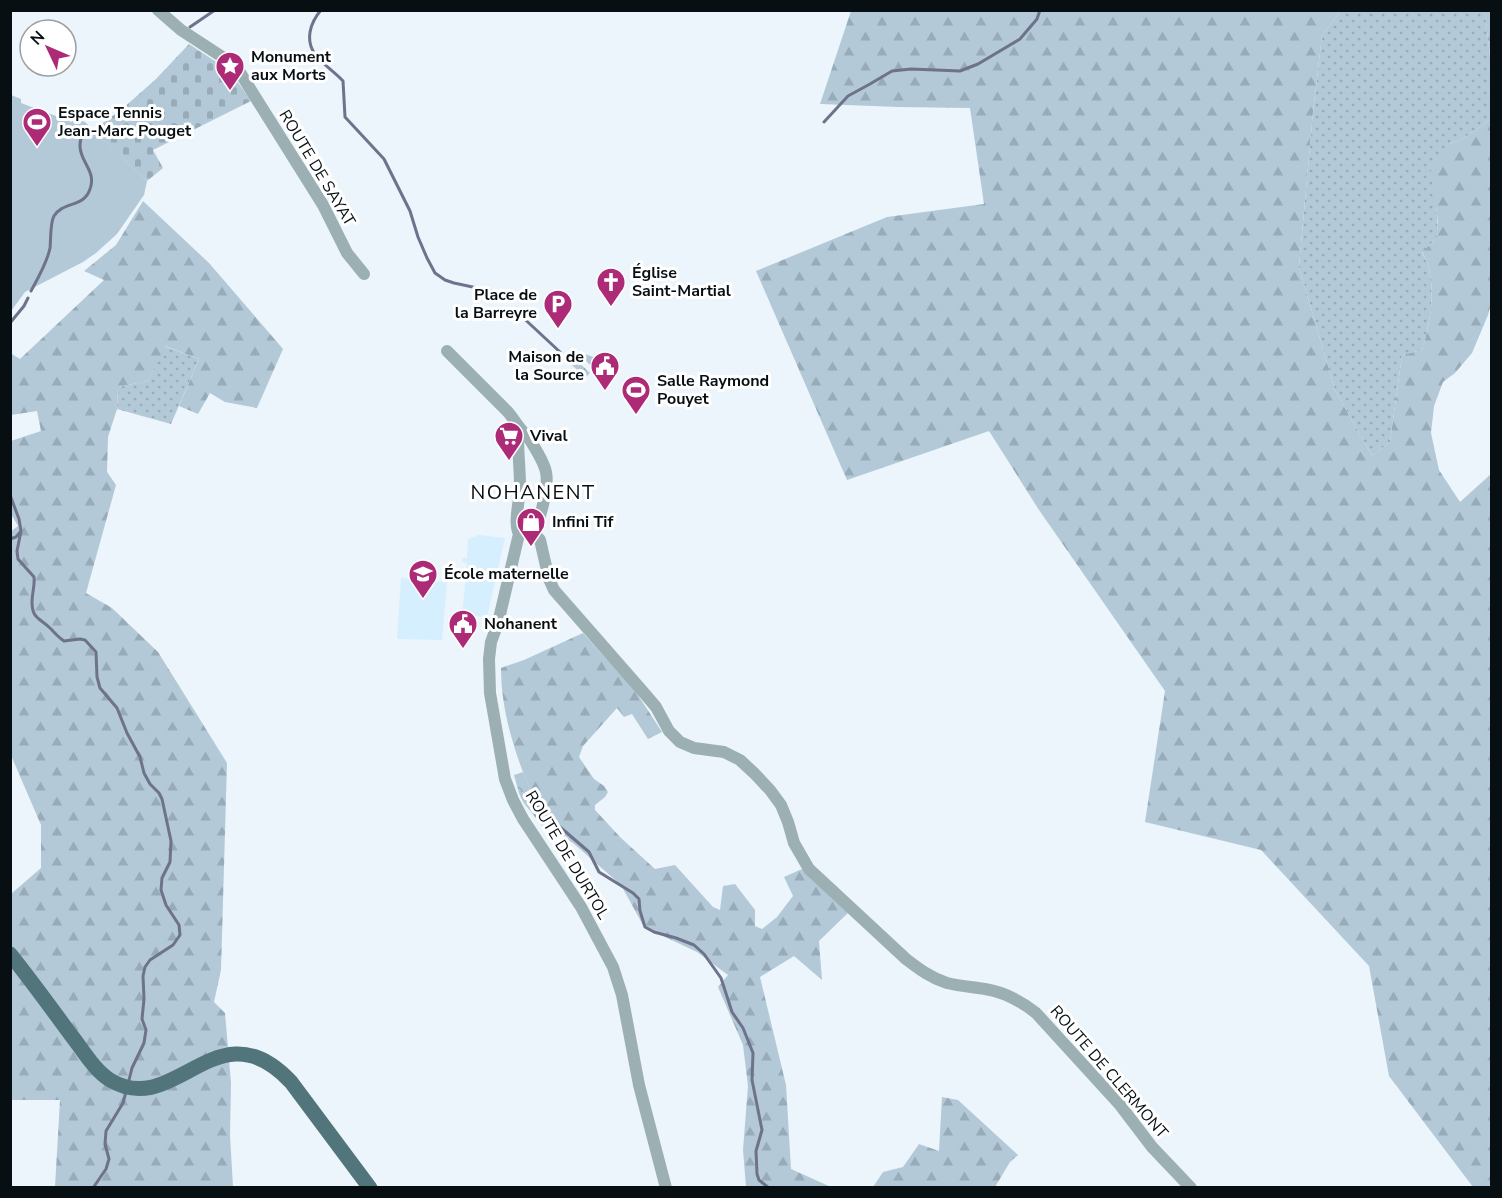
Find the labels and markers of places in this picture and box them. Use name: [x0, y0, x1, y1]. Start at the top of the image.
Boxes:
place label: Monument aux Morts: [251, 46, 332, 86]
place icon: Monument aux Morts: [214, 50, 246, 92]
place label: Espace Tennis Jean-Marc Pouget: [57, 102, 192, 142]
sports icon: Espace Tennis Jean-Marc Pouget: [21, 106, 53, 148]
place label: Église Saint-Martial: [632, 262, 731, 302]
church icon: Église Saint-Martial: [595, 266, 627, 308]
place label: Place de la Barreyre: [455, 284, 537, 324]
parking icon: Place de la Barreyre: [542, 288, 574, 330]
place label: Maison de la Source: [508, 346, 584, 386]
public building icon: Maison de la Source: [589, 350, 621, 392]
place label: Salle Raymond Pouyet: [657, 370, 769, 410]
sports icon: Salle Raymond Pouyet: [620, 374, 652, 416]
supermarket icon: Vival: [493, 420, 525, 462]
place label: Vival: [529, 425, 568, 447]
shop icon: Infini Tif: [515, 506, 547, 548]
place label: Infini Tif: [552, 511, 614, 533]
school or university icon: École maternelle: [407, 558, 439, 600]
place label: École maternelle: [444, 563, 569, 585]
public building icon: Nohanent: [447, 608, 479, 650]
place label: Nohanent: [484, 613, 558, 635]

